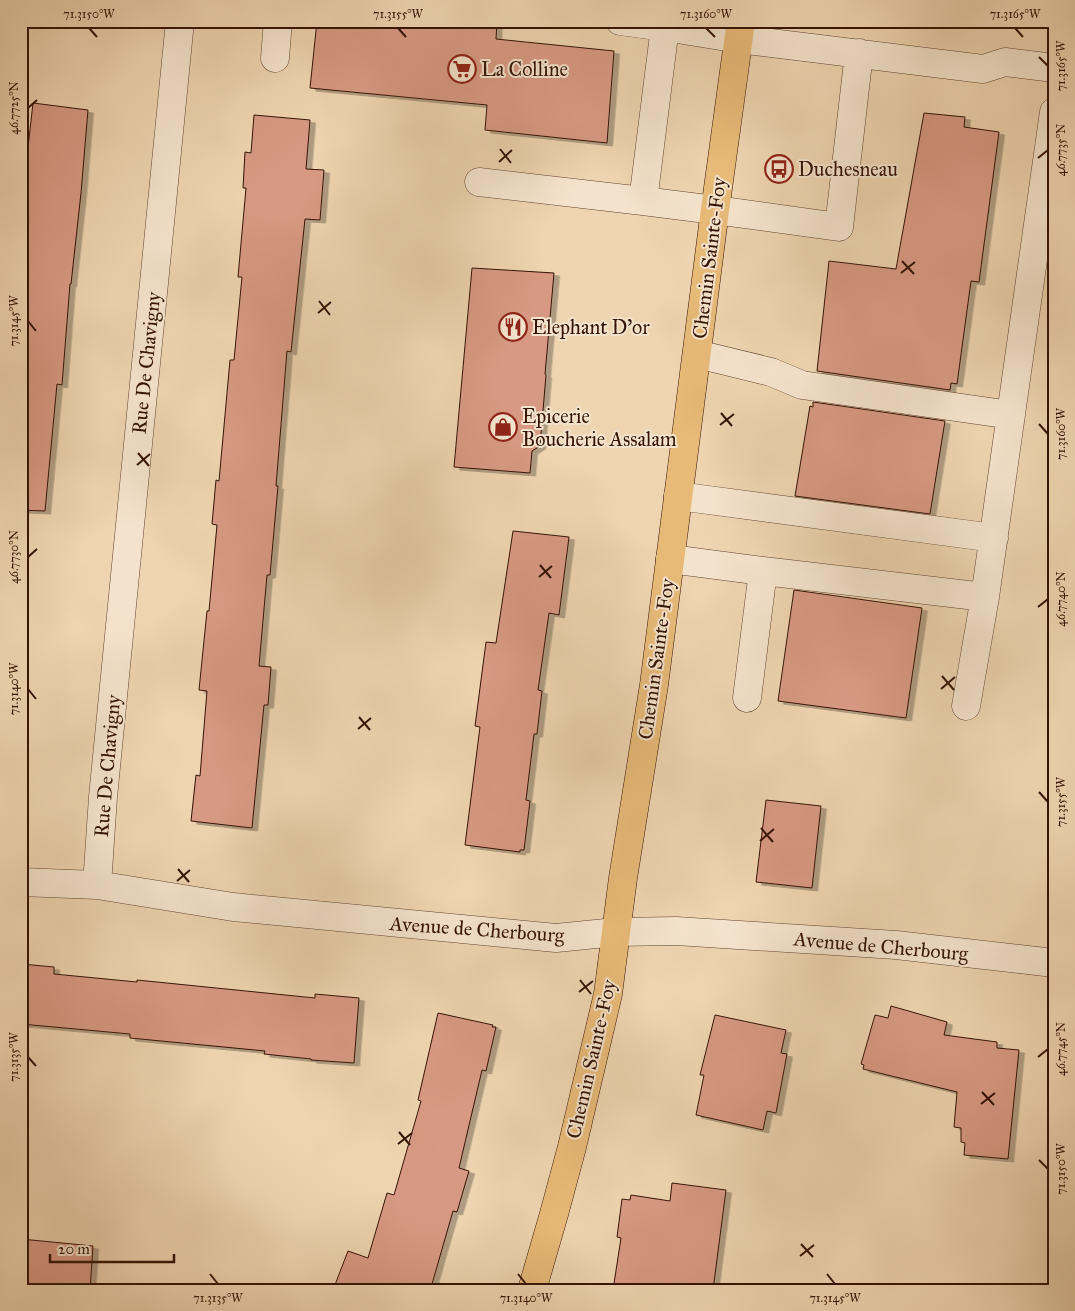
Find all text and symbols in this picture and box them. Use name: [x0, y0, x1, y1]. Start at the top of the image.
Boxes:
text: 71.3150°W: [63, 7, 115, 21]
text: 71.3155°W: [373, 7, 424, 21]
text: 71.3160°W: [680, 7, 733, 21]
text: 71.3165°W: [990, 7, 1041, 21]
text: 71.3165°W: [1054, 40, 1068, 91]
supermarket icon: La Colline: [447, 54, 477, 84]
place label: La Colline: [481, 57, 568, 81]
text: 46.7725°N: [7, 81, 21, 135]
text: 46.7735°N: [1054, 124, 1068, 176]
bus stop icon: Duchesneau: [764, 154, 794, 184]
place label: Duchesneau: [798, 157, 898, 181]
street label: Chemin Sainte-Foy: [687, 175, 731, 340]
street label: Rue De Chavigny: [127, 290, 166, 435]
text: 71.3145°W: [7, 295, 21, 347]
restaurant icon: Elephant D’or: [498, 312, 528, 342]
place label: Elephant D’or: [532, 315, 650, 339]
place label: Epicerie Boucherie Assalam: [522, 404, 677, 451]
text: 71.3160°W: [1054, 407, 1068, 460]
shop icon: Epicerie Boucherie Assalam: [488, 412, 518, 442]
text: 46.7730°N: [7, 530, 21, 584]
text: 46.7740°N: [1054, 571, 1068, 627]
street label: Chemin Sainte-Foy: [633, 576, 679, 741]
text: 71.3140°W: [7, 662, 21, 715]
street label: Rue De Chavigny: [89, 693, 126, 838]
text: 71.3155°W: [1054, 776, 1068, 827]
street label: Avenue de Cherbourg: [388, 911, 566, 948]
street label: Avenue de Cherbourg: [792, 926, 970, 967]
street label: Chemin Sainte-Foy: [561, 977, 621, 1141]
text: 46.7745°N: [1054, 1022, 1068, 1076]
text: 71.3135°W: [7, 1032, 21, 1082]
text: 71.3150°W: [1054, 1143, 1068, 1195]
scale bar: [50, 1231, 174, 1263]
text: 20 m: [58, 1240, 90, 1258]
text: 71.3135°W: [193, 1291, 243, 1305]
text: 71.3140°W: [500, 1291, 553, 1305]
text: 71.3145°W: [809, 1291, 861, 1305]

